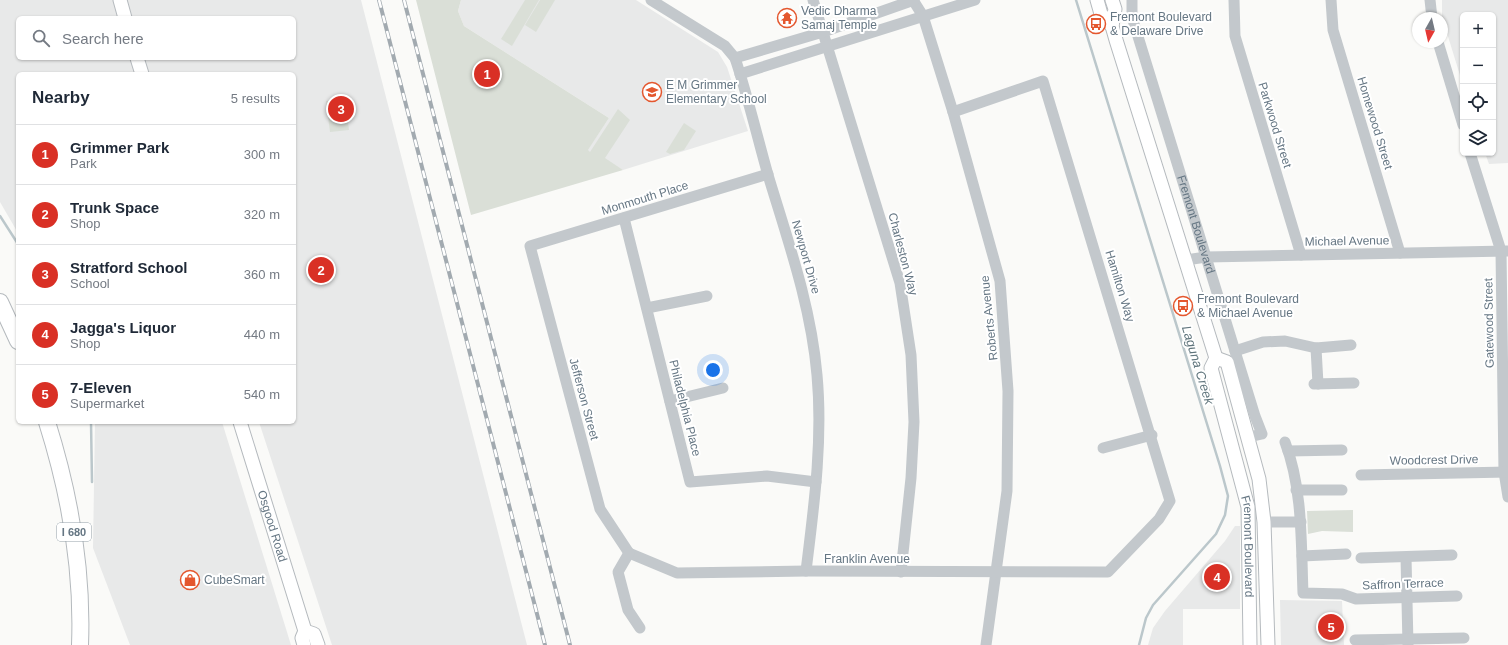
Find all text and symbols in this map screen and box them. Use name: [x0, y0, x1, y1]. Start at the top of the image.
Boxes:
place label: Vedic Dharma Samaj Temple: [801, 4, 877, 32]
temple icon: Vedic Dharma Samaj Temple: [776, 7, 798, 29]
place label: Fremont Boulevard & Delaware Drive: [1110, 10, 1212, 38]
north arrow: [1412, 12, 1448, 48]
map controls: [1460, 12, 1496, 156]
button: +: [1460, 12, 1496, 48]
bus stop icon: Fremont Boulevard & Delaware Drive: [1085, 13, 1107, 35]
search box: [16, 16, 296, 60]
icon: search: [30, 27, 52, 49]
text: Search here: [62, 30, 144, 47]
button: −: [1460, 48, 1496, 84]
pin: 1: [474, 59, 500, 89]
street label: Homewood Street: [1354, 75, 1396, 172]
place label: E M Grimmer Elementary School: [666, 78, 767, 106]
school or university icon: E M Grimmer Elementary School: [641, 81, 663, 103]
street label: Parkwood Street: [1255, 81, 1295, 170]
button: locate: [1460, 84, 1496, 120]
text: Nearby: [32, 88, 90, 107]
text: 5 results: [231, 91, 280, 106]
pin: 3: [328, 94, 354, 124]
button: layers: [1460, 120, 1496, 156]
text: Grimmer Park: [70, 139, 169, 156]
text: 1: [41, 147, 49, 162]
text: 300 m: [244, 147, 280, 162]
text: Park: [70, 156, 97, 171]
street label: Fremont Boulevard: [1174, 173, 1218, 275]
street label: Monmouth Place: [600, 178, 690, 218]
text: Trunk Space: [70, 199, 159, 216]
text: 2: [41, 207, 49, 222]
text: 320 m: [244, 207, 280, 222]
street label: Charleston Way: [885, 211, 921, 297]
text: Shop: [70, 216, 100, 231]
street label: Newport Drive: [789, 219, 823, 296]
street label: Michael Avenue: [1305, 233, 1390, 249]
street label: Hamilton Way: [1102, 248, 1138, 324]
pin: 2: [308, 255, 334, 285]
text: Stratford School: [70, 259, 188, 276]
text: 3: [41, 267, 49, 282]
text: 360 m: [244, 267, 280, 282]
street label: Roberts Avenue: [978, 275, 1000, 361]
text: School: [70, 276, 110, 291]
street label: Gatewood Street: [1481, 277, 1497, 368]
place label: Fremont Boulevard & Michael Avenue: [1197, 292, 1299, 320]
bus stop icon: Fremont Boulevard & Michael Avenue: [1172, 295, 1194, 317]
text: Jagga's Liquor: [70, 319, 176, 336]
water label: Laguna Creek: [1179, 324, 1218, 408]
text: 4: [41, 327, 49, 342]
text: 440 m: [244, 327, 280, 342]
text: Shop: [70, 336, 100, 351]
street label: Jefferson Street: [566, 356, 602, 442]
street label: Philadelphia Place: [666, 358, 704, 458]
your location: [703, 360, 723, 380]
text: 7-Eleven: [70, 379, 132, 396]
text: 5: [41, 387, 49, 402]
text: 540 m: [244, 387, 280, 402]
text: Supermarket: [70, 396, 144, 411]
street label: Woodcrest Drive: [1390, 452, 1479, 468]
street label: Osgood Road: [255, 489, 290, 564]
street label: Fremont Boulevard: [1238, 494, 1256, 598]
road number: I 680: [57, 523, 91, 541]
street label: Franklin Avenue: [824, 552, 910, 566]
pin: 4: [1204, 562, 1230, 592]
shop icon: CubeSmart: [179, 569, 201, 591]
place label: CubeSmart: [204, 573, 265, 587]
street label: Saffron Terrace: [1362, 576, 1444, 592]
pin: 5: [1318, 612, 1344, 642]

